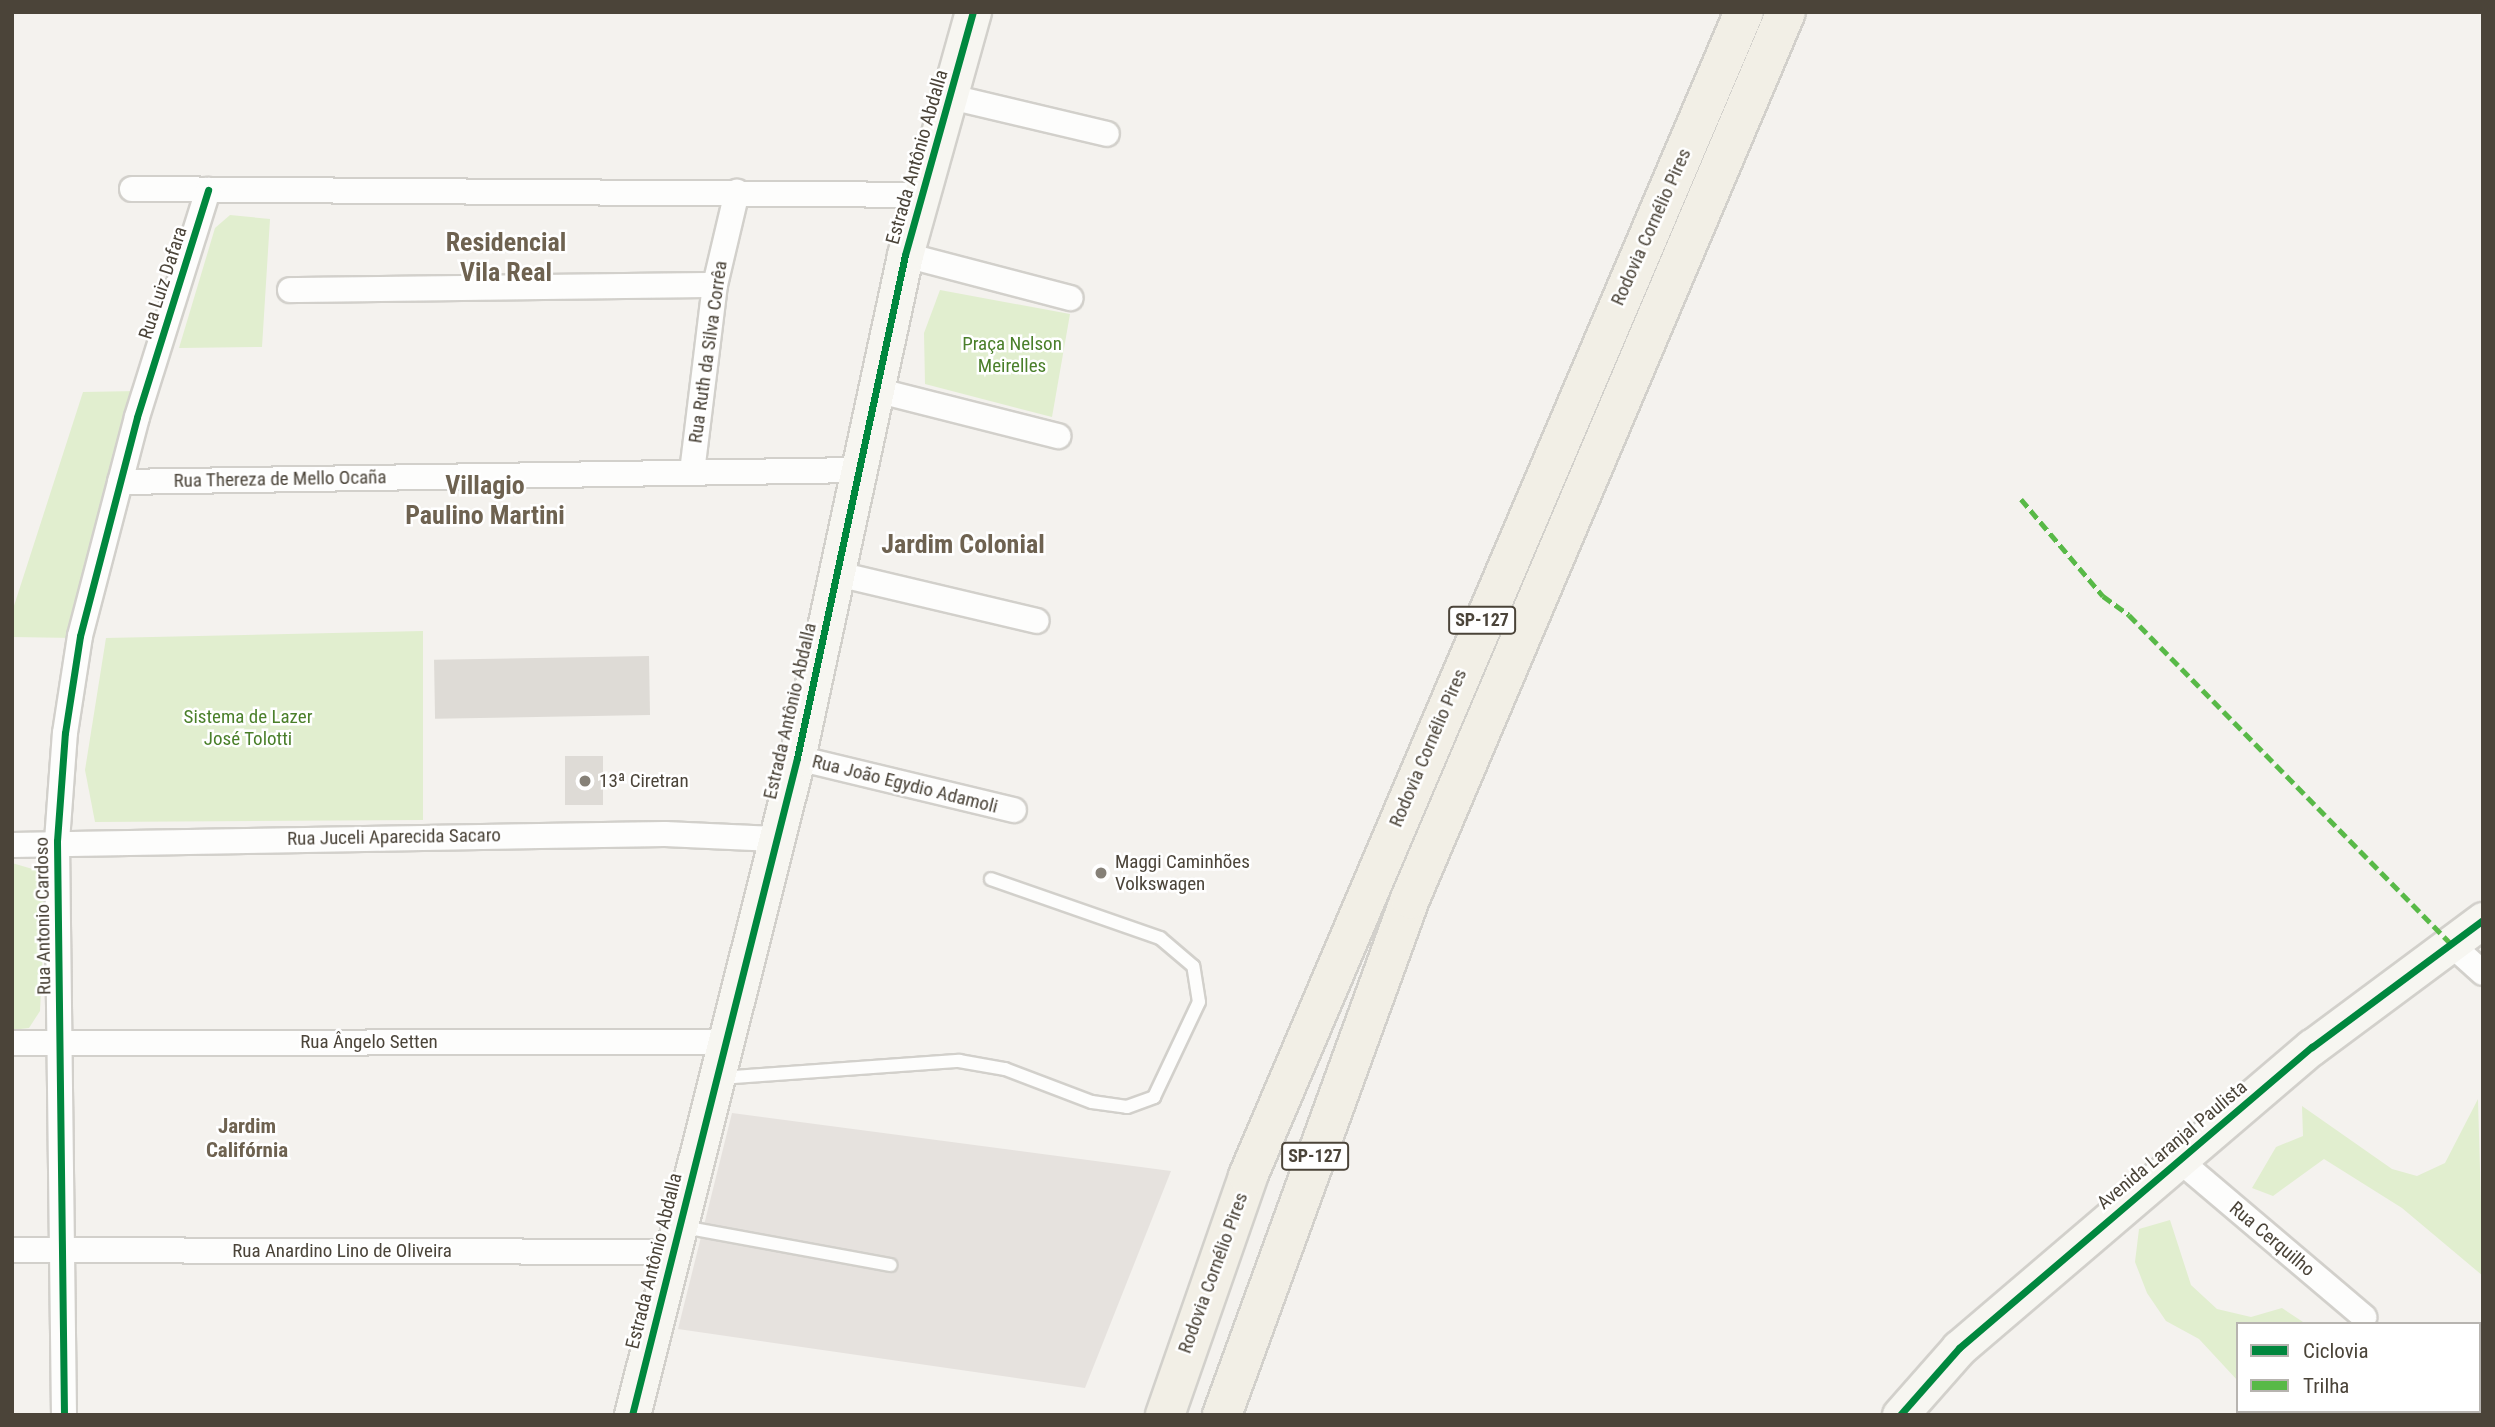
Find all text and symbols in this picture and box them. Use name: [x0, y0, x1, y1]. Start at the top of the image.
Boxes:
street label: Estrada Antônio Abdalla: [881, 67, 953, 247]
street label: Rodovia Cornélio Pires: [1606, 145, 1696, 309]
street label: Rua Luiz Dafara: [134, 224, 192, 342]
district label: Residencial Vila Real: [446, 227, 566, 288]
street label: Rua Ruth da Silva Corrêa: [684, 259, 732, 445]
park label: Praça Nelson Meirelles: [962, 333, 1062, 377]
street label: Rua Thereza de Mello Ocaña: [173, 466, 387, 492]
district label: Villagio Paulino Martini: [405, 470, 565, 532]
district label: Jardim Colonial: [881, 529, 1045, 561]
road number: SP-127: [1447, 606, 1517, 634]
street label: Estrada Antônio Abdalla: [759, 621, 821, 801]
street label: Rodovia Cornélio Pires: [1384, 666, 1472, 830]
park label: Sistema de Lazer José Tolotti: [184, 706, 312, 750]
street label: Rua João Egydio Adamoli: [810, 750, 1000, 818]
place label: 13ª Ciretran: [599, 770, 689, 792]
marker: 13ª Ciretran: [577, 773, 593, 789]
street label: Rua Juceli Aparecida Sacaro: [287, 824, 501, 850]
street label: Rua Antonio Cardoso: [30, 837, 56, 995]
place label: Maggi Caminhões Volkswagen: [1115, 851, 1250, 895]
marker: Maggi Caminhões Volkswagen: [1093, 865, 1109, 881]
street label: Rua Ângelo Setten: [300, 1031, 438, 1053]
street label: Avenida Laranjal Paulista: [2092, 1076, 2252, 1214]
district label: Jardim Califórnia: [206, 1113, 288, 1163]
road number: SP-127: [1280, 1142, 1350, 1170]
street label: Estrada Antônio Abdalla: [621, 1171, 687, 1351]
street label: Rodovia Cornélio Pires: [1173, 1190, 1253, 1356]
street label: Rua Cerquilho: [2225, 1197, 2319, 1281]
street label: Rua Anardino Lino de Oliveira: [232, 1240, 452, 1262]
legend: [2236, 1322, 2481, 1413]
text: Ciclovia: [2303, 1339, 2369, 1363]
text: Trilha: [2303, 1374, 2349, 1398]

